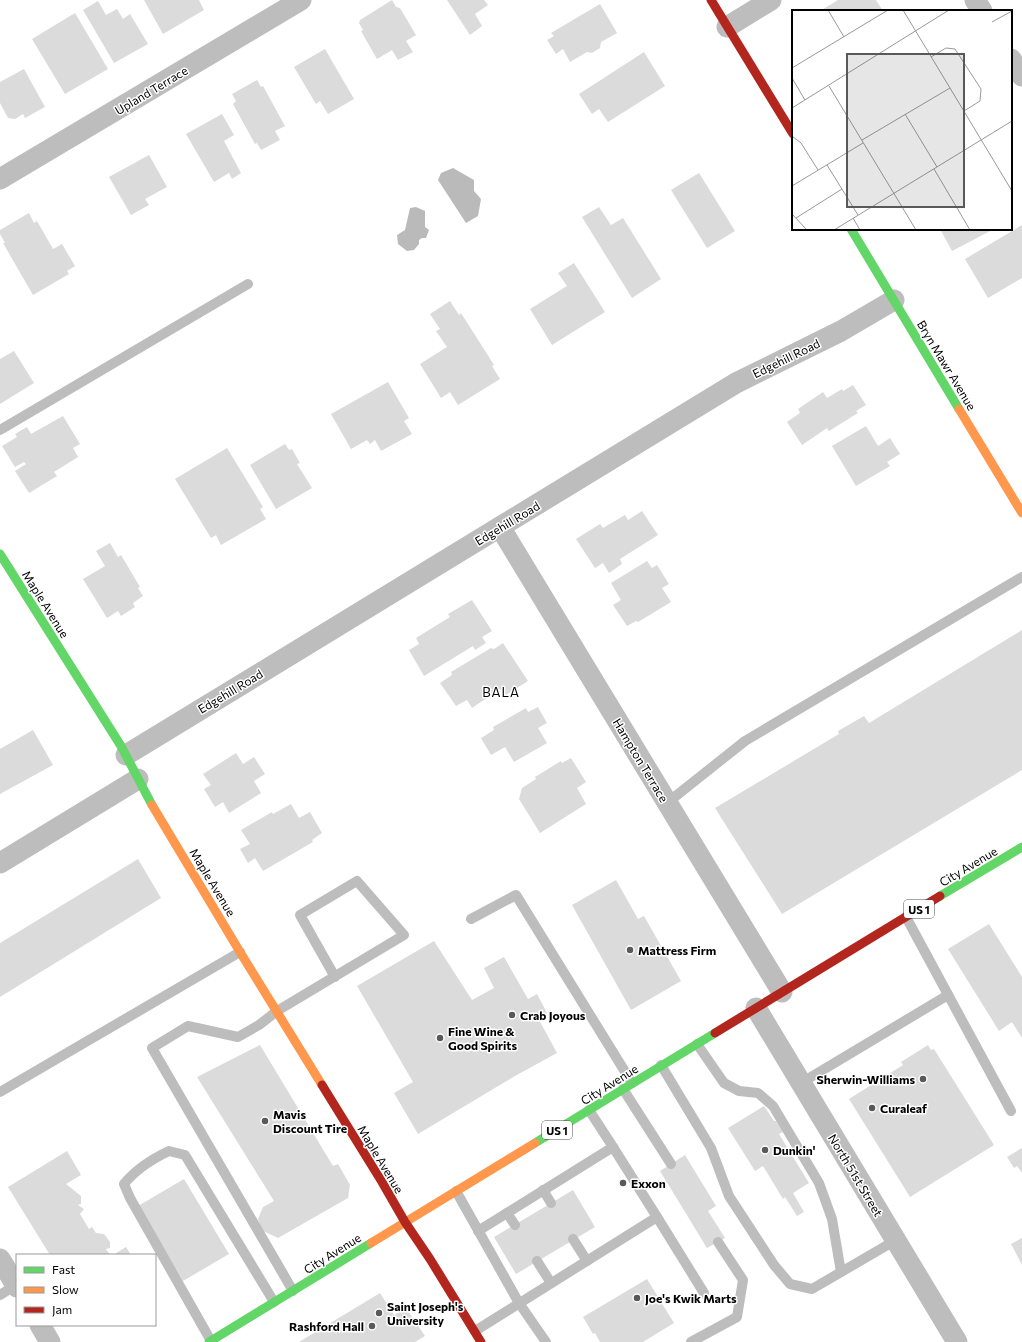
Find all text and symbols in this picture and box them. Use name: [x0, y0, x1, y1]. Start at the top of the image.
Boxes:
inset map: [792, 10, 1012, 230]
street label: Upland Terrace: [112, 63, 190, 117]
street label: Bryn Mawr Avenue: [915, 318, 979, 412]
street label: Edgehill Road: [750, 336, 822, 380]
street label: Edgehill Road: [472, 498, 542, 548]
street label: Maple Avenue: [20, 568, 72, 640]
street label: Edgehill Road: [195, 666, 265, 716]
district label: BALA: [482, 684, 520, 700]
street label: Hampton Terrace: [611, 716, 671, 804]
street label: City Avenue: [937, 843, 999, 889]
street label: Maple Avenue: [187, 846, 239, 918]
road number: US 1: [904, 900, 934, 918]
place label: Mattress Firm: [638, 943, 716, 957]
marker: Mattress Firm: [625, 945, 635, 955]
place label: Crab Joyous: [520, 1008, 586, 1023]
marker: Crab Joyous: [507, 1010, 517, 1020]
place label: Fine Wine & Good Spirits: [448, 1024, 517, 1052]
marker: Fine Wine & Good Spirits: [435, 1033, 445, 1043]
street label: City Avenue: [578, 1061, 640, 1107]
place label: Sherwin-Williams: [817, 1072, 915, 1086]
marker: Sherwin-Williams: [918, 1074, 928, 1084]
place label: Curaleaf: [880, 1101, 927, 1115]
marker: Curaleaf: [867, 1103, 877, 1113]
place label: Mavis Discount Tire: [273, 1107, 347, 1135]
marker: Mavis Discount Tire: [260, 1116, 270, 1126]
road number: US 1: [542, 1121, 572, 1139]
street label: Maple Avenue: [355, 1123, 407, 1195]
street label: North 51st Street: [826, 1131, 886, 1219]
place label: Dunkin': [773, 1143, 816, 1157]
marker: Dunkin': [760, 1145, 770, 1155]
place label: Exxon: [631, 1176, 666, 1190]
marker: Exxon: [618, 1178, 628, 1188]
street label: City Avenue: [301, 1230, 363, 1276]
legend: [16, 1254, 156, 1326]
text: Fast: [52, 1262, 75, 1276]
text: Slow: [52, 1282, 79, 1296]
place label: Joe's Kwik Marts: [645, 1291, 737, 1306]
marker: Joe's Kwik Marts: [632, 1293, 642, 1303]
place label: Saint Joseph's University: [387, 1299, 464, 1327]
text: Jam: [52, 1302, 72, 1317]
marker: Saint Joseph's University: [374, 1308, 384, 1318]
place label: Rashford Hall: [289, 1319, 364, 1333]
marker: Rashford Hall: [367, 1321, 377, 1331]

